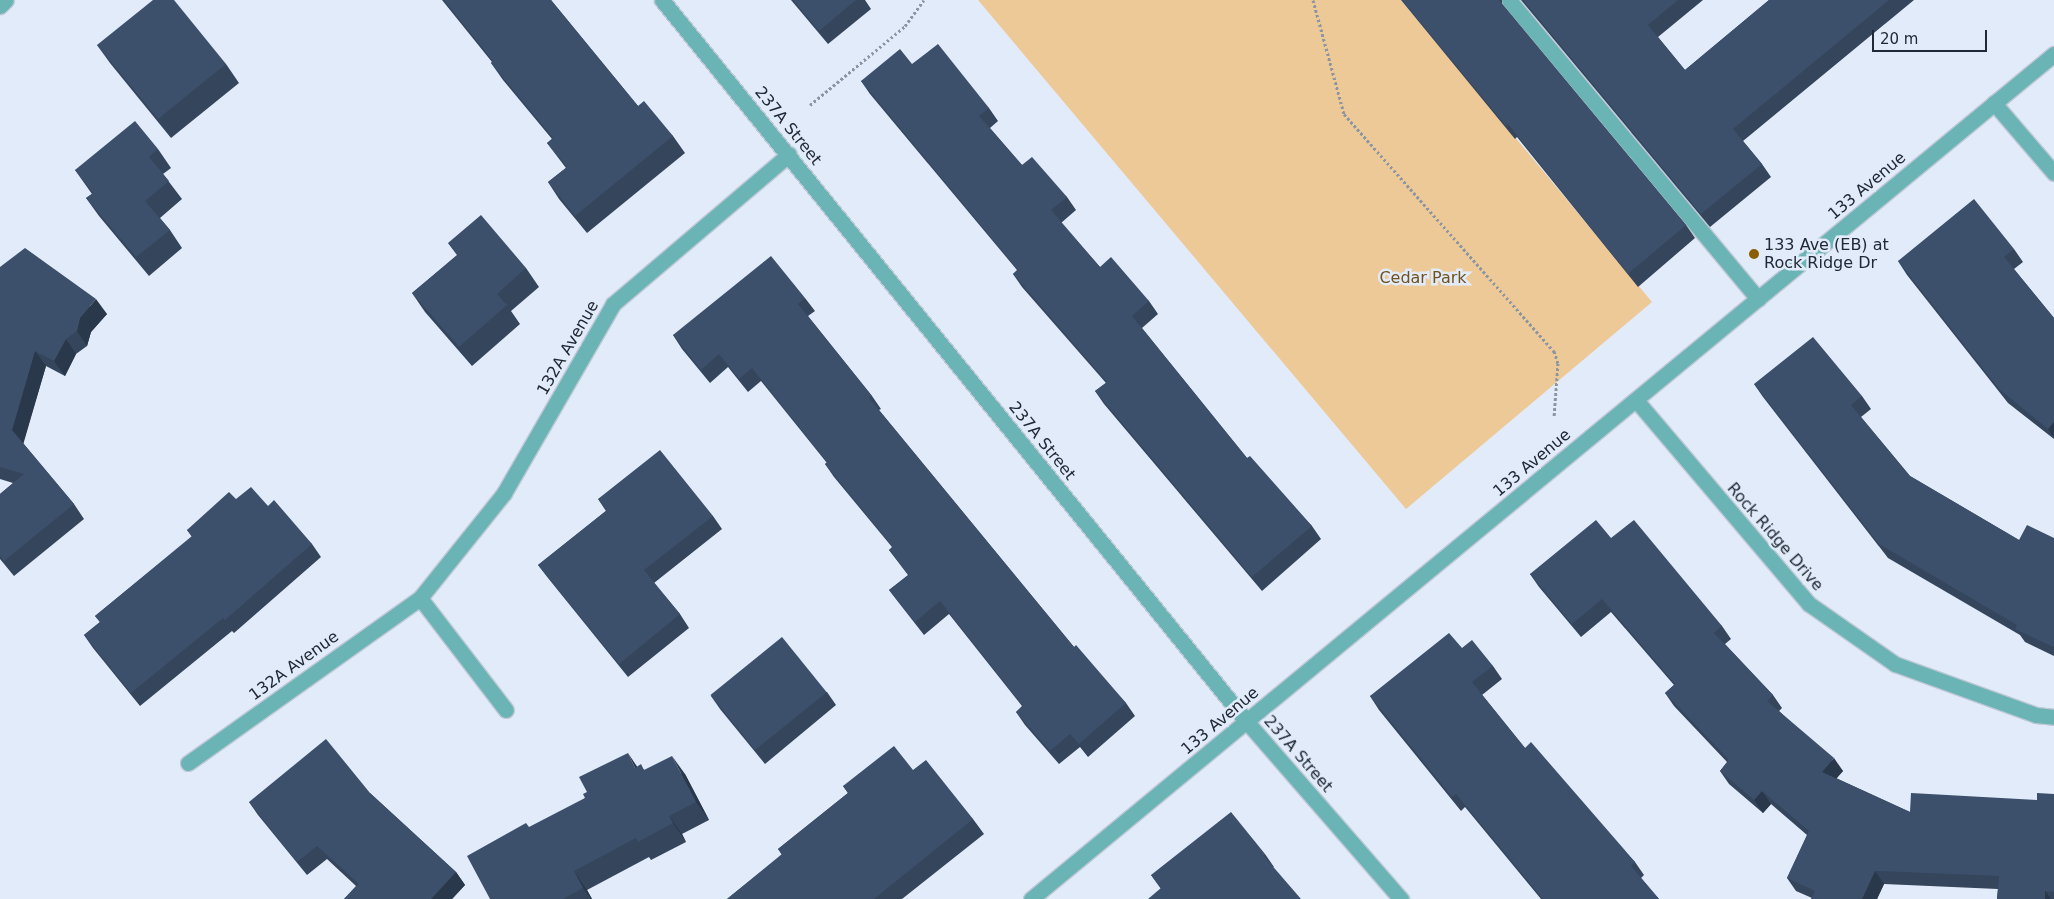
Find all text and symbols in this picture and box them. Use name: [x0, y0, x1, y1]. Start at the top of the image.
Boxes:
scale bar: [1874, 20, 1989, 52]
text: 20 m: [1880, 30, 1918, 48]
street label: 237A Street: [751, 83, 825, 169]
street label: 133 Avenue: [1824, 148, 1910, 224]
place label: 133 Ave (EB) at Rock Ridge Dr: [1764, 235, 1889, 273]
marker: 133 Ave (EB) at Rock Ridge Dr: [1748, 248, 1760, 260]
park label: Cedar Park: [1379, 268, 1467, 288]
street label: 132A Avenue: [533, 297, 603, 399]
street label: 237A Street: [1005, 398, 1079, 484]
street label: 133 Avenue: [1489, 425, 1575, 501]
street label: Rock Ridge Drive: [1723, 479, 1827, 595]
street label: 132A Avenue: [245, 627, 343, 705]
street label: 133 Avenue: [1177, 683, 1263, 759]
street label: 237A Street: [1260, 712, 1336, 796]

